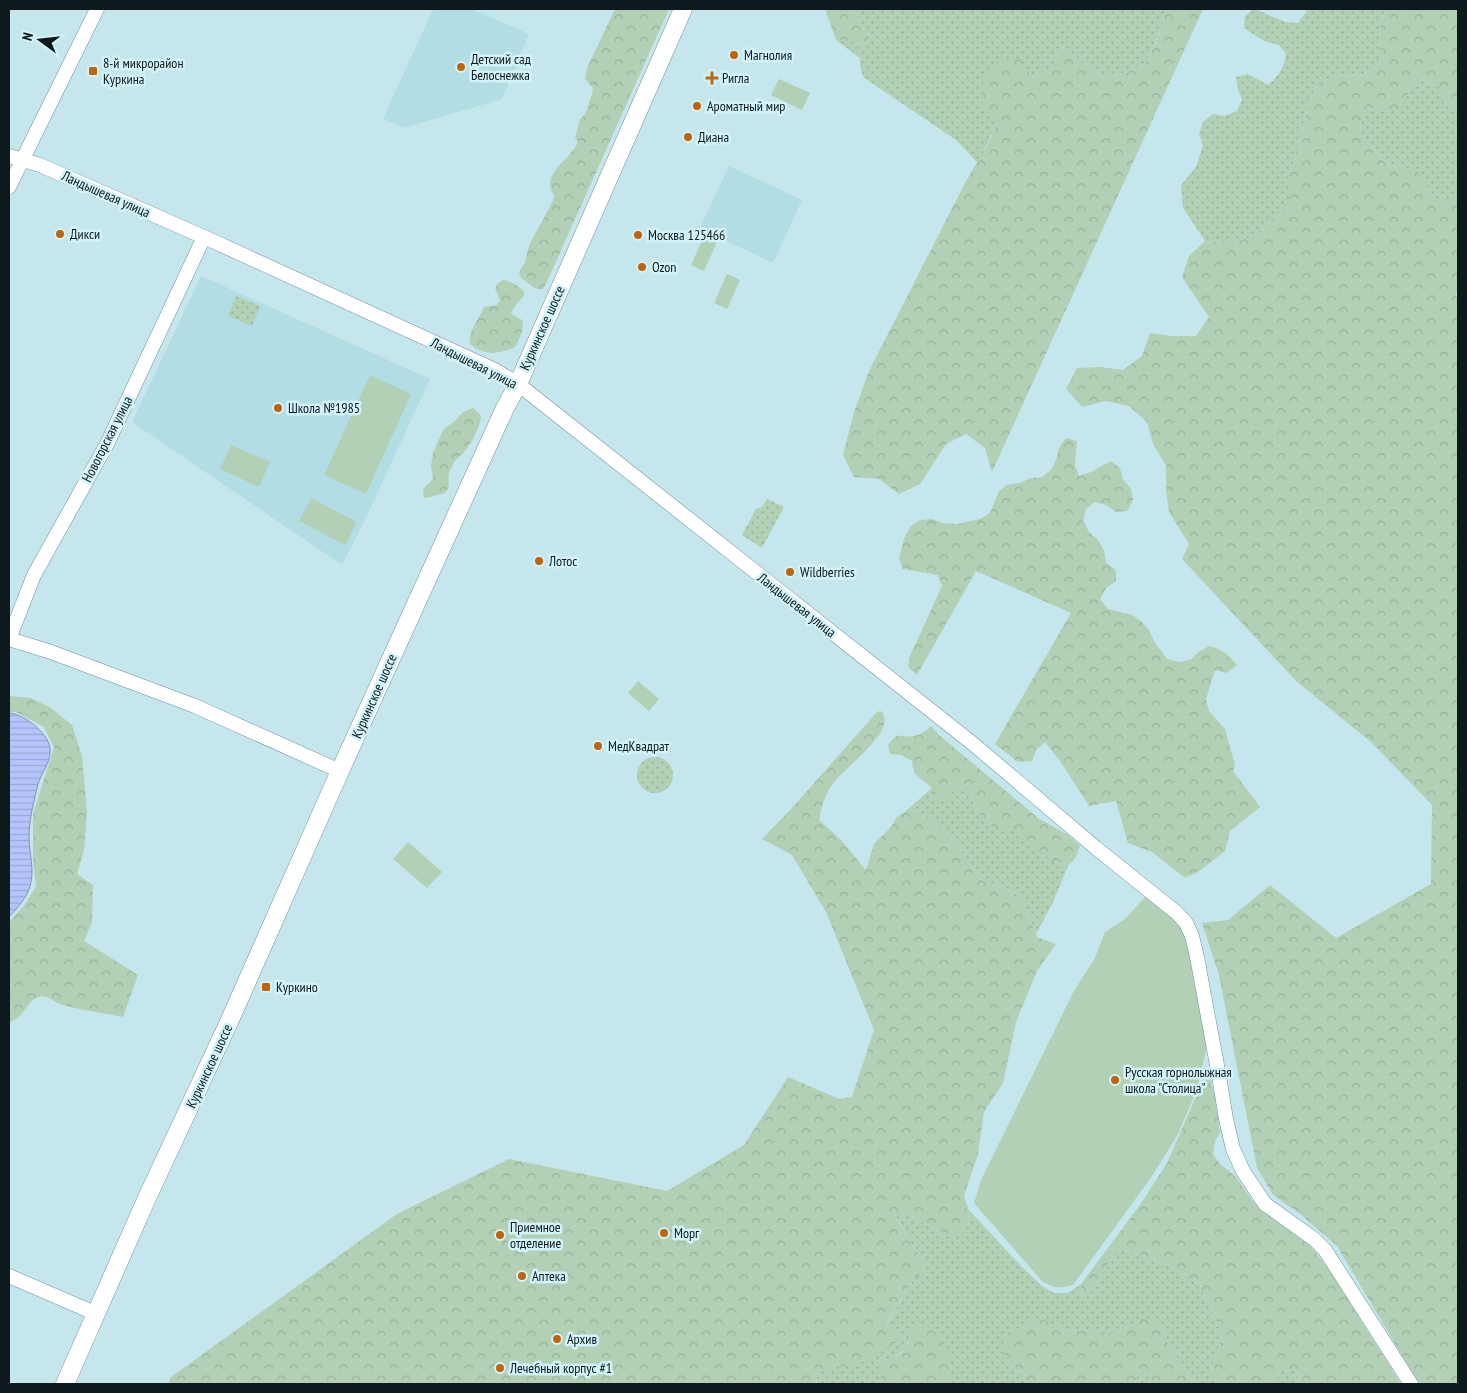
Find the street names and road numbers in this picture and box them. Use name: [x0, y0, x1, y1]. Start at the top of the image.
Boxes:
street label: Ландышевая улица: [58, 166, 153, 221]
street label: Куркинское шоссе: [515, 283, 569, 373]
street label: Ландышевая улица: [427, 333, 520, 393]
street label: Новогорская улица: [78, 393, 136, 485]
street label: Ландышевая улица: [753, 568, 840, 641]
street label: Куркинское шоссе: [347, 651, 401, 741]
street label: Куркинское шоссе: [182, 1021, 236, 1111]

